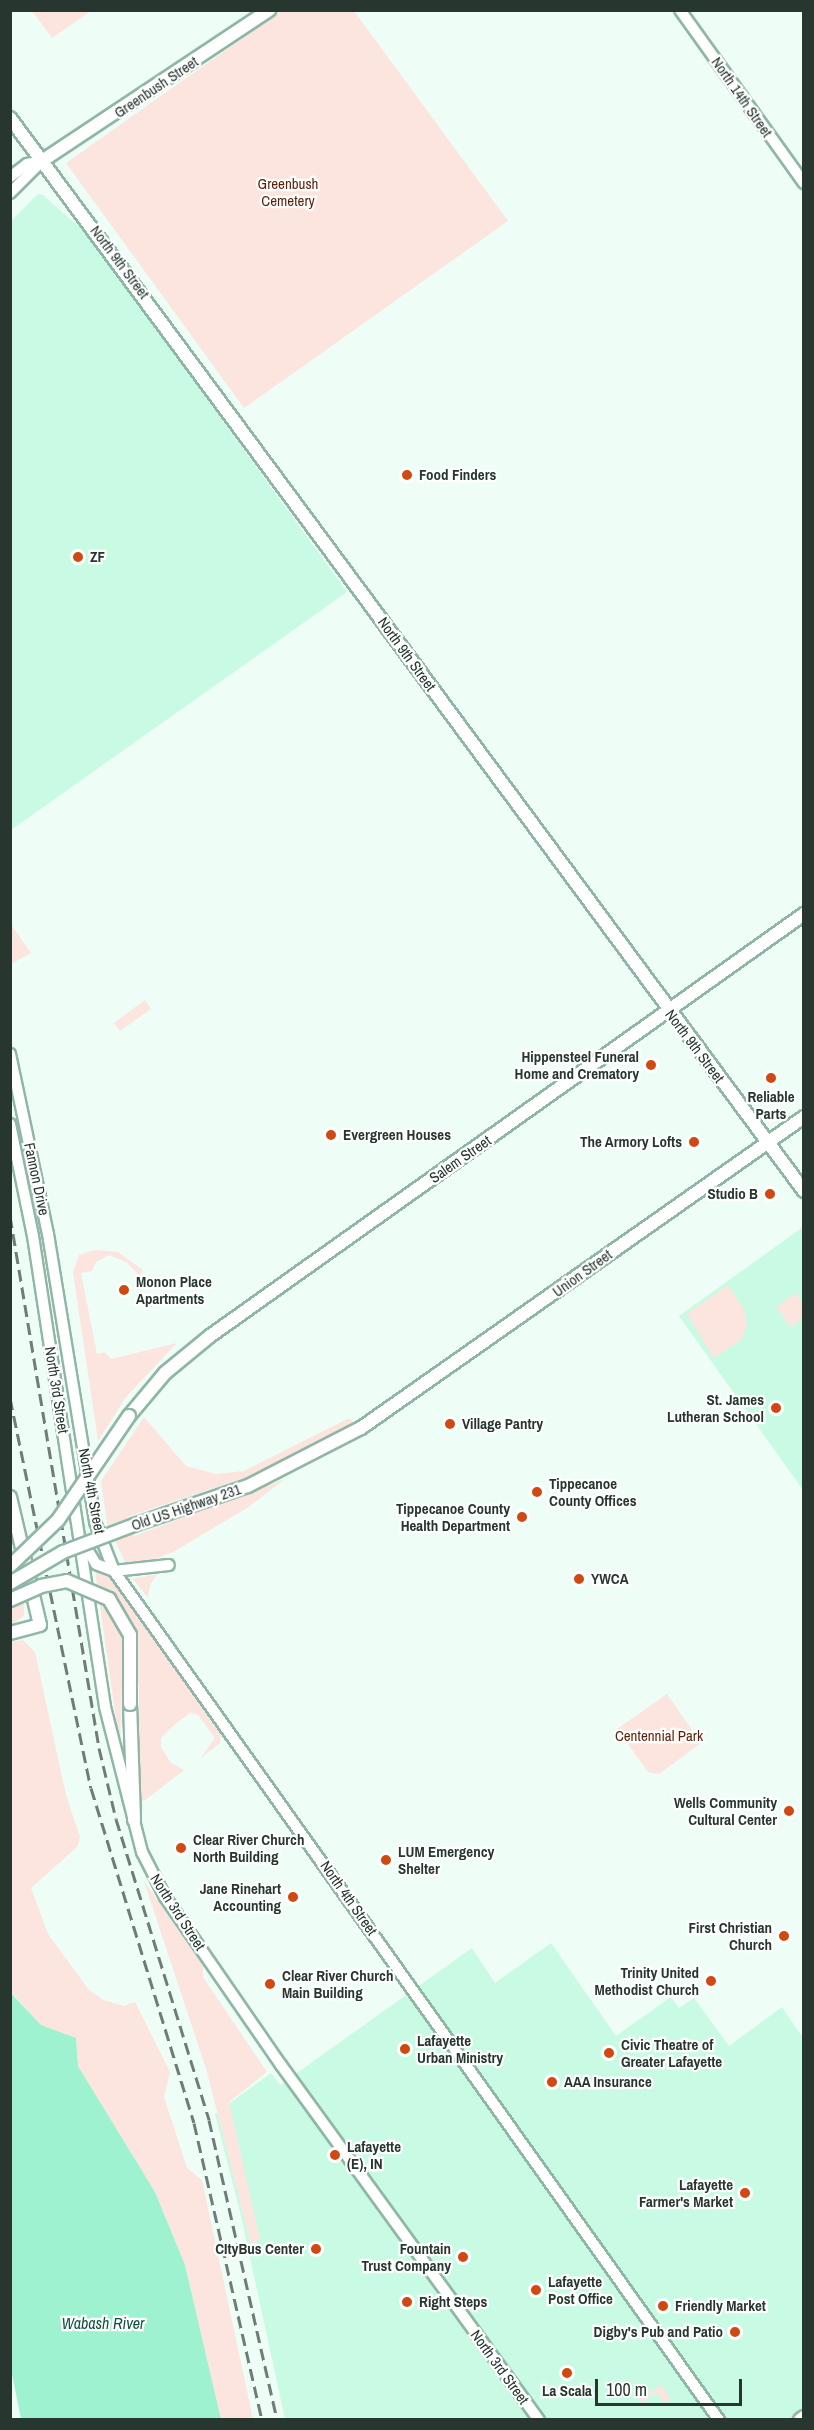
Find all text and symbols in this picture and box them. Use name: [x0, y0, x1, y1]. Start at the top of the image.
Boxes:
street label: Greenbush Street: [111, 52, 201, 122]
street label: North 14th Street: [708, 53, 776, 141]
park label: Greenbush Cemetery: [258, 174, 318, 209]
street label: North 9th Street: [87, 222, 153, 302]
place label: Food Finders: [419, 466, 496, 484]
marker: Food Finders: [400, 468, 414, 482]
place label: ZF: [90, 548, 105, 566]
marker: ZF: [71, 550, 85, 564]
street label: North 9th Street: [374, 614, 440, 694]
street label: North 9th Street: [662, 1006, 728, 1086]
place label: Hippensteel Funeral Home and Crematory: [515, 1047, 639, 1082]
marker: Hippensteel Funeral Home and Crematory: [644, 1058, 658, 1072]
marker: Reliable Parts: [764, 1071, 778, 1085]
place label: Reliable Parts: [747, 1087, 795, 1122]
place label: Evergreen Houses: [343, 1126, 451, 1144]
marker: Evergreen Houses: [324, 1128, 338, 1142]
street label: Salem Street: [426, 1131, 494, 1187]
place label: The Armory Lofts: [579, 1133, 682, 1151]
marker: The Armory Lofts: [687, 1135, 701, 1149]
street label: Fannon Drive: [21, 1141, 53, 1217]
place label: Studio B: [707, 1185, 758, 1203]
marker: Studio B: [763, 1187, 777, 1201]
street label: Union Street: [549, 1245, 615, 1301]
place label: Monon Place Apartments: [136, 1272, 212, 1307]
marker: Monon Place Apartments: [117, 1283, 131, 1297]
street label: North 3rd Street: [41, 1345, 73, 1435]
place label: St. James Lutheran School: [667, 1390, 764, 1425]
marker: St. James Lutheran School: [769, 1401, 783, 1415]
place label: Village Pantry: [462, 1415, 543, 1433]
marker: Village Pantry: [443, 1417, 457, 1431]
street label: North 4th Street: [75, 1447, 109, 1535]
place label: Tippecanoe County Offices: [549, 1474, 636, 1509]
street label: Old US Highway 231: [129, 1480, 243, 1534]
marker: Tippecanoe County Offices: [530, 1485, 544, 1499]
place label: Tippecanoe County Health Department: [396, 1499, 510, 1534]
marker: Tippecanoe County Health Department: [515, 1510, 529, 1524]
place label: YWCA: [591, 1570, 629, 1588]
marker: YWCA: [572, 1572, 586, 1586]
park label: Centennial Park: [615, 1727, 703, 1745]
place label: Wells Community Cultural Center: [674, 1793, 777, 1828]
marker: Wells Community Cultural Center: [782, 1804, 796, 1818]
place label: Clear River Church North Building: [193, 1830, 304, 1865]
marker: Clear River Church North Building: [174, 1841, 188, 1855]
place label: LUM Emergency Shelter: [398, 1842, 494, 1877]
marker: LUM Emergency Shelter: [379, 1853, 393, 1867]
street label: North 4th Street: [317, 1857, 381, 1939]
street label: North 3rd Street: [147, 1870, 209, 1954]
place label: Jane Rinehart Accounting: [200, 1879, 281, 1914]
marker: Jane Rinehart Accounting: [286, 1890, 300, 1904]
place label: First Christian Church: [689, 1918, 772, 1953]
marker: First Christian Church: [777, 1929, 791, 1943]
place label: Trinity United Methodist Church: [594, 1963, 699, 1998]
place label: Clear River Church Main Building: [282, 1966, 393, 2001]
marker: Trinity United Methodist Church: [704, 1974, 718, 1988]
marker: Clear River Church Main Building: [263, 1977, 277, 1991]
place label: Lafayette Urban Ministry: [417, 2031, 503, 2066]
place label: Civic Theatre of Greater Lafayette: [621, 2035, 722, 2070]
marker: Lafayette Urban Ministry: [398, 2042, 412, 2056]
marker: Civic Theatre of Greater Lafayette: [602, 2046, 616, 2060]
place label: AAA Insurance: [564, 2073, 652, 2091]
marker: AAA Insurance: [545, 2075, 559, 2089]
place label: Lafayette (E), IN: [347, 2137, 401, 2172]
marker: Lafayette (E), IN: [328, 2148, 342, 2162]
place label: Lafayette Farmer's Market: [639, 2175, 733, 2210]
marker: Lafayette Farmer's Market: [738, 2186, 752, 2200]
place label: Fountain Trust Company: [361, 2239, 451, 2274]
place label: CItyBus Center: [215, 2240, 304, 2258]
marker: CItyBus Center: [309, 2242, 323, 2256]
marker: Fountain Trust Company: [456, 2250, 470, 2264]
place label: Lafayette Post Office: [548, 2272, 613, 2307]
marker: Lafayette Post Office: [529, 2283, 543, 2297]
place label: Right Steps: [419, 2293, 487, 2311]
marker: Right Steps: [400, 2295, 414, 2309]
place label: Friendly Market: [675, 2297, 766, 2315]
marker: Friendly Market: [656, 2299, 670, 2313]
water label: Wabash River: [62, 2313, 144, 2333]
place label: Digby's Pub and Patio: [594, 2323, 723, 2341]
marker: Digby's Pub and Patio: [728, 2325, 742, 2339]
street label: North 3rd Street: [467, 2326, 533, 2408]
marker: La Scala: [560, 2366, 574, 2380]
scale bar: [598, 2367, 745, 2405]
text: 100 m: [606, 2377, 647, 2402]
place label: La Scala: [542, 2382, 592, 2400]

